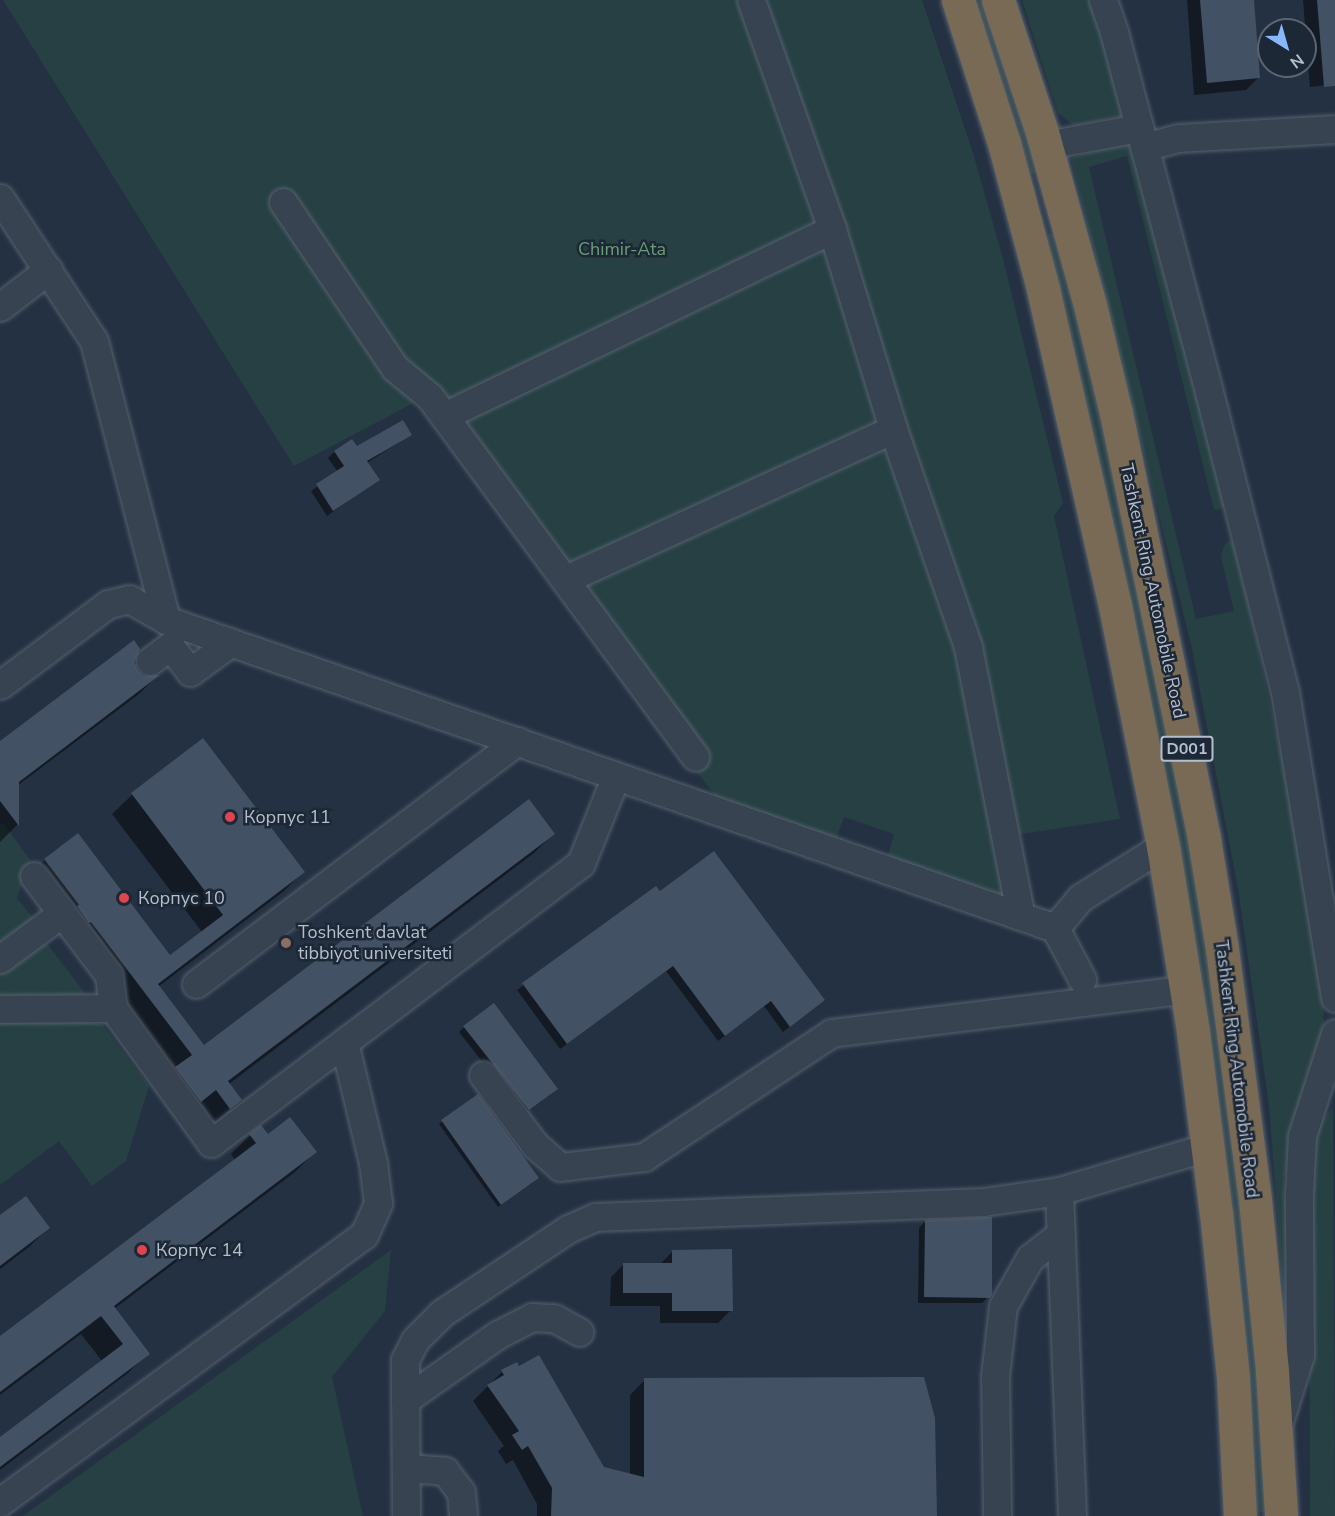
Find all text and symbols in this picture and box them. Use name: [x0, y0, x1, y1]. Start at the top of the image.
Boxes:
north arrow: [1257, 18, 1317, 78]
text: N: [1285, 48, 1308, 73]
park label: Chimir-Ata: [578, 238, 666, 260]
street label: Tashkent Ring Automobile Road: [1115, 462, 1191, 720]
road number: D001: [1160, 736, 1214, 762]
place label: Корпус 11: [244, 806, 331, 828]
marker: Корпус 11: [221, 808, 239, 826]
place label: Корпус 10: [138, 887, 225, 909]
marker: Корпус 10: [115, 889, 133, 907]
place label: Toshkent davlat tibbiyot universiteti: [298, 922, 452, 964]
marker: Toshkent davlat tibbiyot universiteti: [279, 936, 293, 950]
street label: Tashkent Ring Automobile Road: [1210, 939, 1264, 1199]
place label: Корпус 14: [156, 1239, 243, 1261]
marker: Корпус 14: [133, 1241, 151, 1259]

